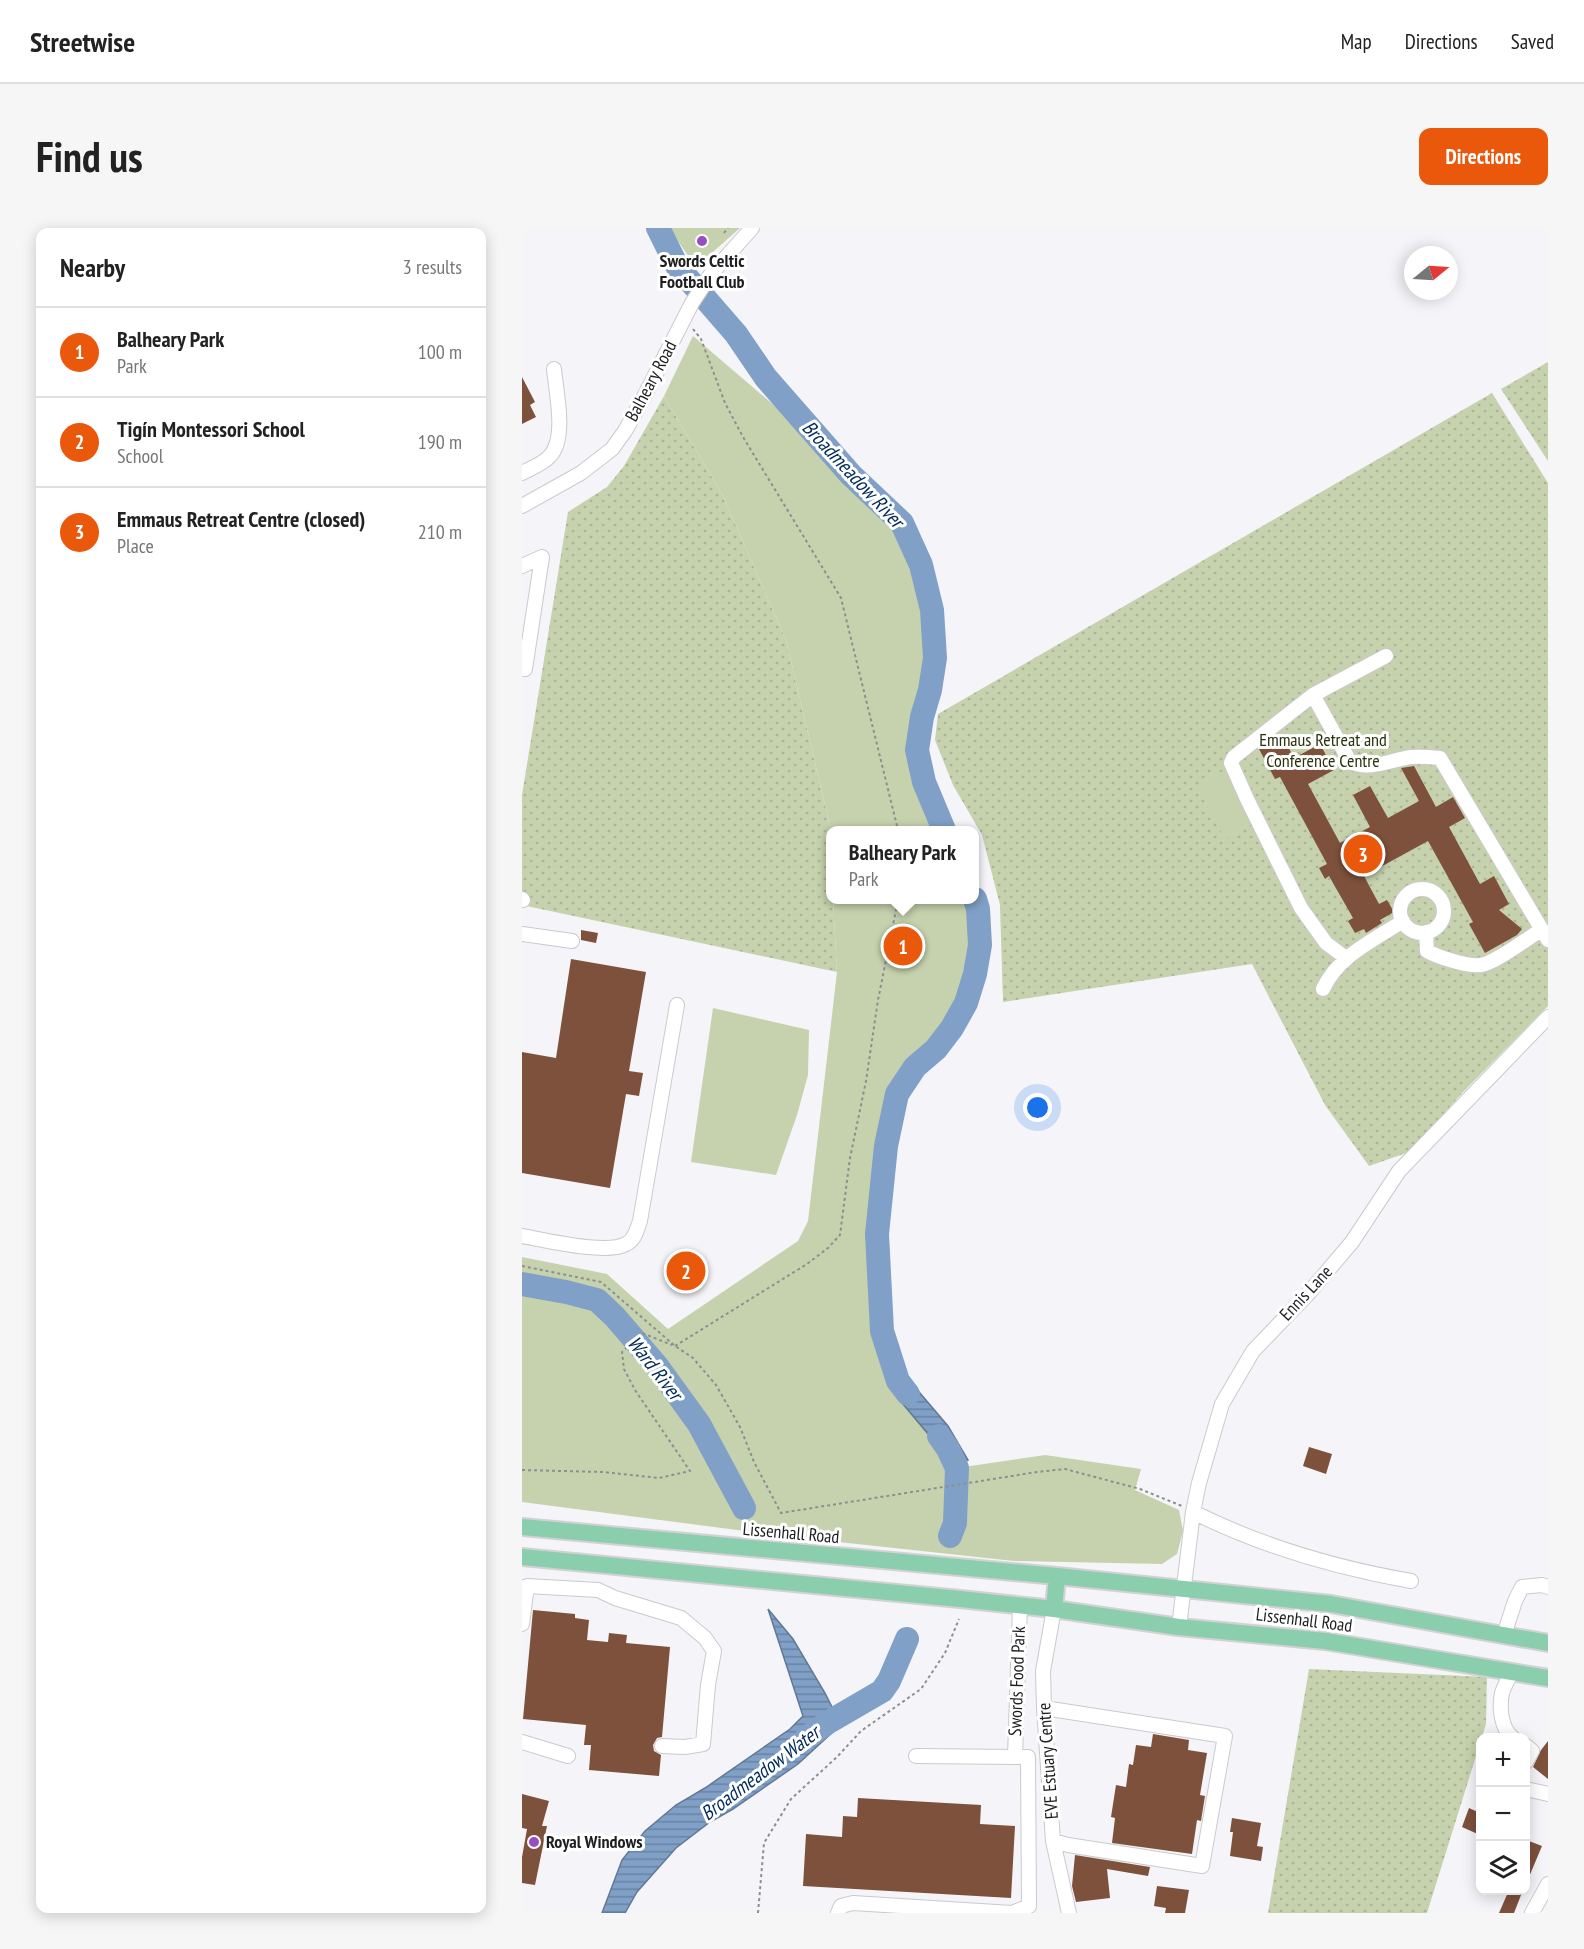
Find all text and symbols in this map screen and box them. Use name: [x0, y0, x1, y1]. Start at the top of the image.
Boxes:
text: Streetwise: [30, 23, 135, 60]
text: Map: [1341, 28, 1372, 55]
text: Directions: [1405, 28, 1478, 55]
text: Saved: [1511, 28, 1554, 55]
button: Directions: [1419, 128, 1548, 185]
text: Find us: [36, 129, 143, 184]
marker: Swords Celtic Football Club: [695, 234, 709, 248]
north arrow: [1404, 246, 1458, 300]
place label: Swords Celtic Football Club: [659, 249, 745, 293]
text: Nearby: [60, 251, 125, 284]
text: 3 results: [403, 254, 462, 280]
text: Balheary Park: [117, 325, 224, 353]
street label: Balheary Road: [620, 336, 681, 425]
text: 1: [75, 339, 84, 365]
text: 100 m: [418, 339, 462, 365]
text: Park: [117, 353, 147, 379]
text: Tigín Montessori School: [117, 415, 305, 443]
water label: Broadmeadow River: [797, 415, 911, 535]
text: 2: [75, 429, 84, 455]
text: 190 m: [418, 429, 462, 455]
text: School: [117, 443, 163, 469]
text: Emmaus Retreat Centre (closed): [117, 505, 365, 533]
text: 3: [75, 519, 84, 545]
text: 210 m: [418, 519, 462, 545]
text: Place: [117, 533, 154, 559]
park label: Emmaus Retreat and Conference Centre: [1259, 728, 1387, 772]
popup: [826, 826, 979, 904]
pin: 3: [1344, 832, 1382, 876]
text: Balheary Park: [849, 838, 956, 866]
text: Park: [849, 866, 879, 892]
pin: 1: [884, 924, 922, 968]
your location: [1023, 1093, 1052, 1122]
pin: 2: [666, 1248, 706, 1294]
street label: Ennis Lane: [1274, 1260, 1337, 1325]
water label: Ward River: [622, 1331, 690, 1407]
street label: Lissenhall Road: [742, 1517, 840, 1548]
street label: Lissenhall Road: [1255, 1602, 1354, 1637]
street label: Swords Food Park: [1003, 1626, 1030, 1736]
street label: EVE Estuary Centre: [1032, 1702, 1063, 1820]
water label: Broadmeadow Water: [696, 1718, 826, 1826]
map controls: [1476, 1733, 1530, 1895]
button: +: [1476, 1733, 1530, 1787]
button: −: [1476, 1787, 1530, 1841]
place label: Royal Windows: [546, 1830, 642, 1853]
marker: Royal Windows: [527, 1835, 541, 1849]
button: layers: [1476, 1841, 1530, 1895]

